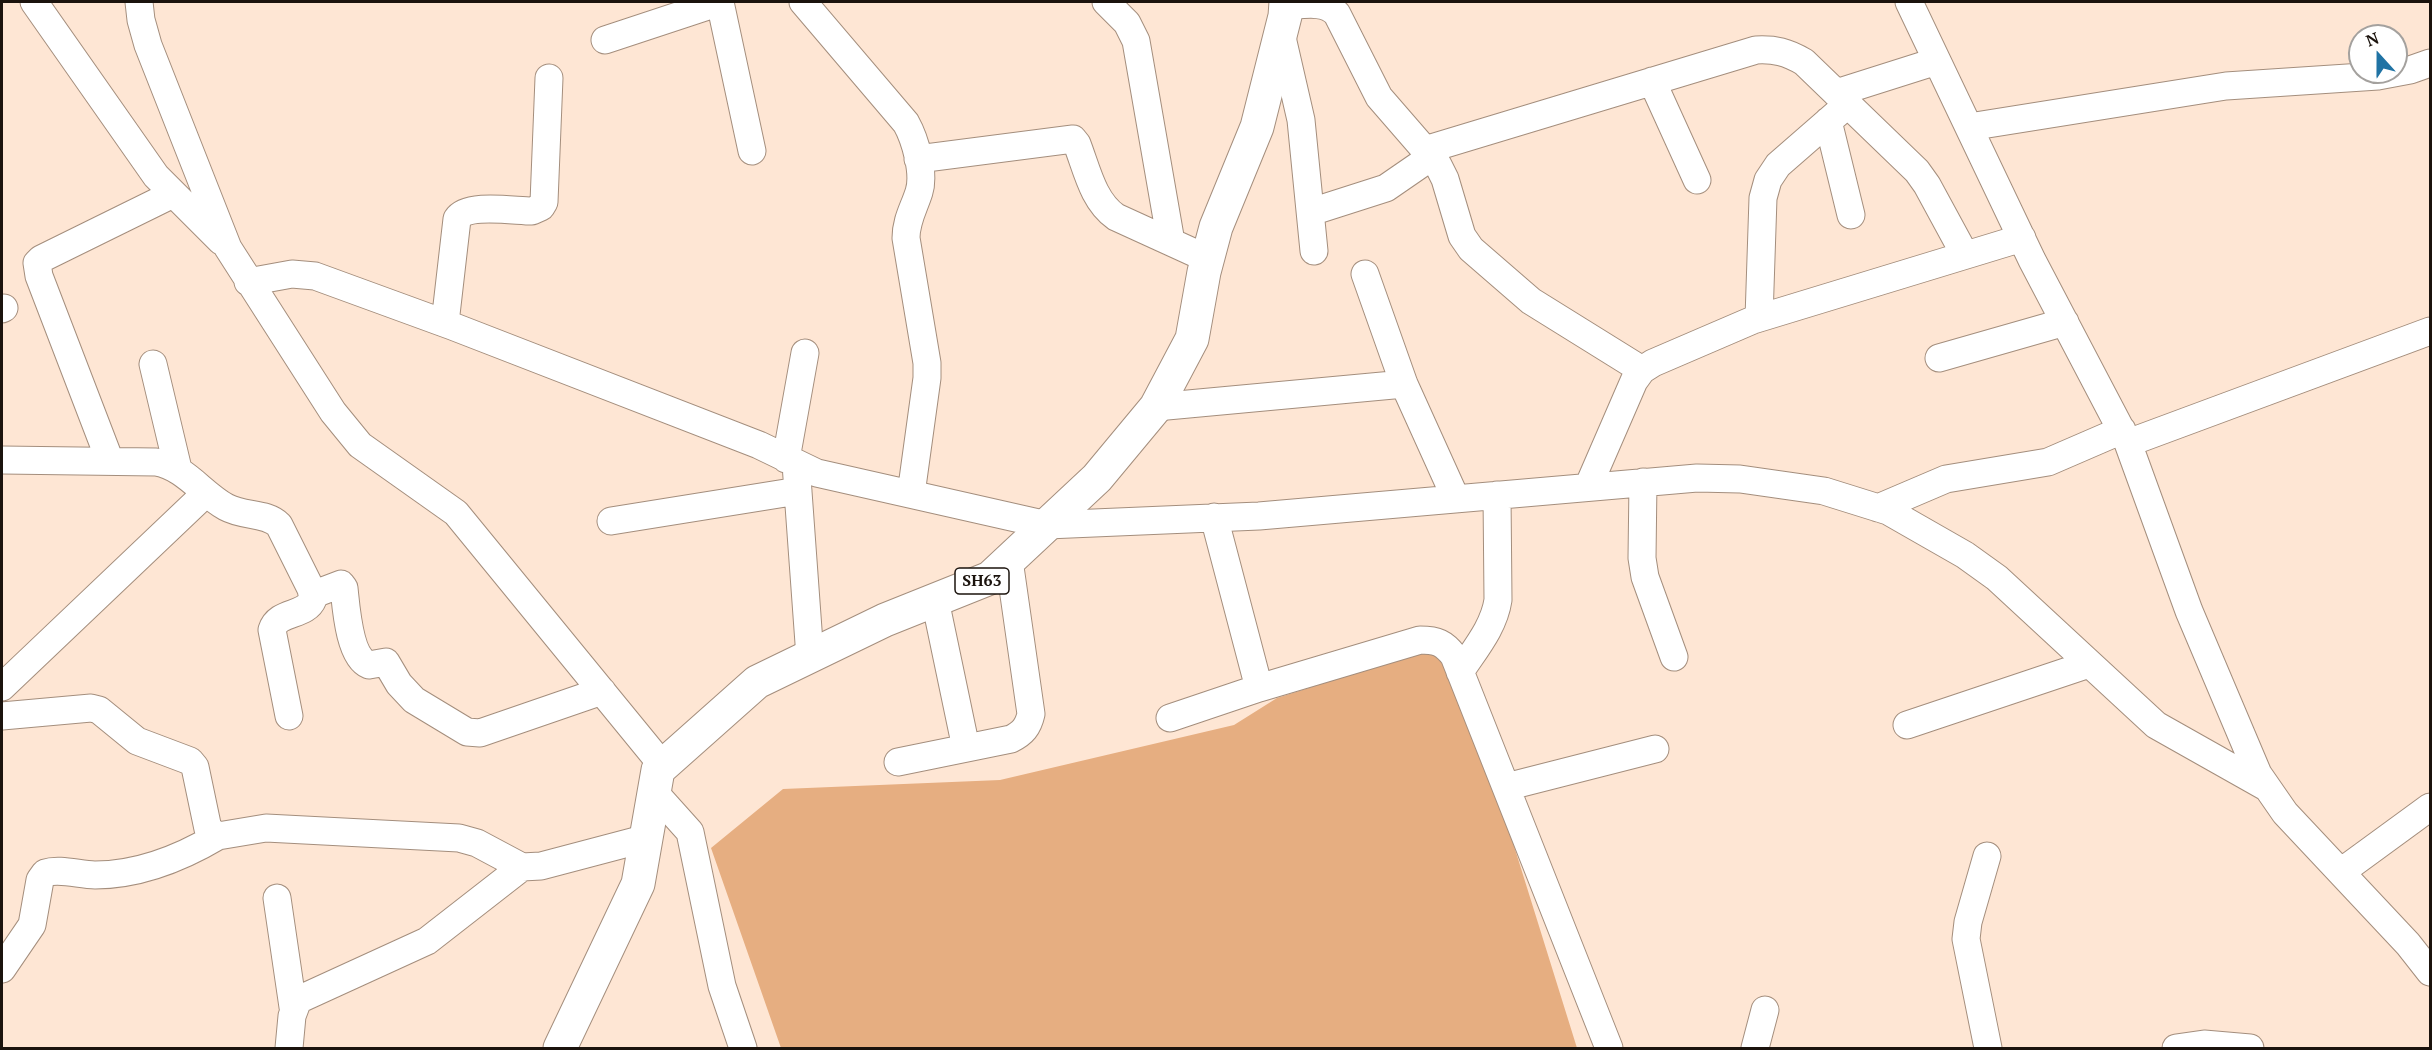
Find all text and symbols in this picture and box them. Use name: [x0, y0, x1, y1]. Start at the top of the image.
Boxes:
north arrow: [2348, 24, 2408, 84]
text: N: [2363, 27, 2382, 52]
road number: SH63: [955, 568, 1009, 594]

